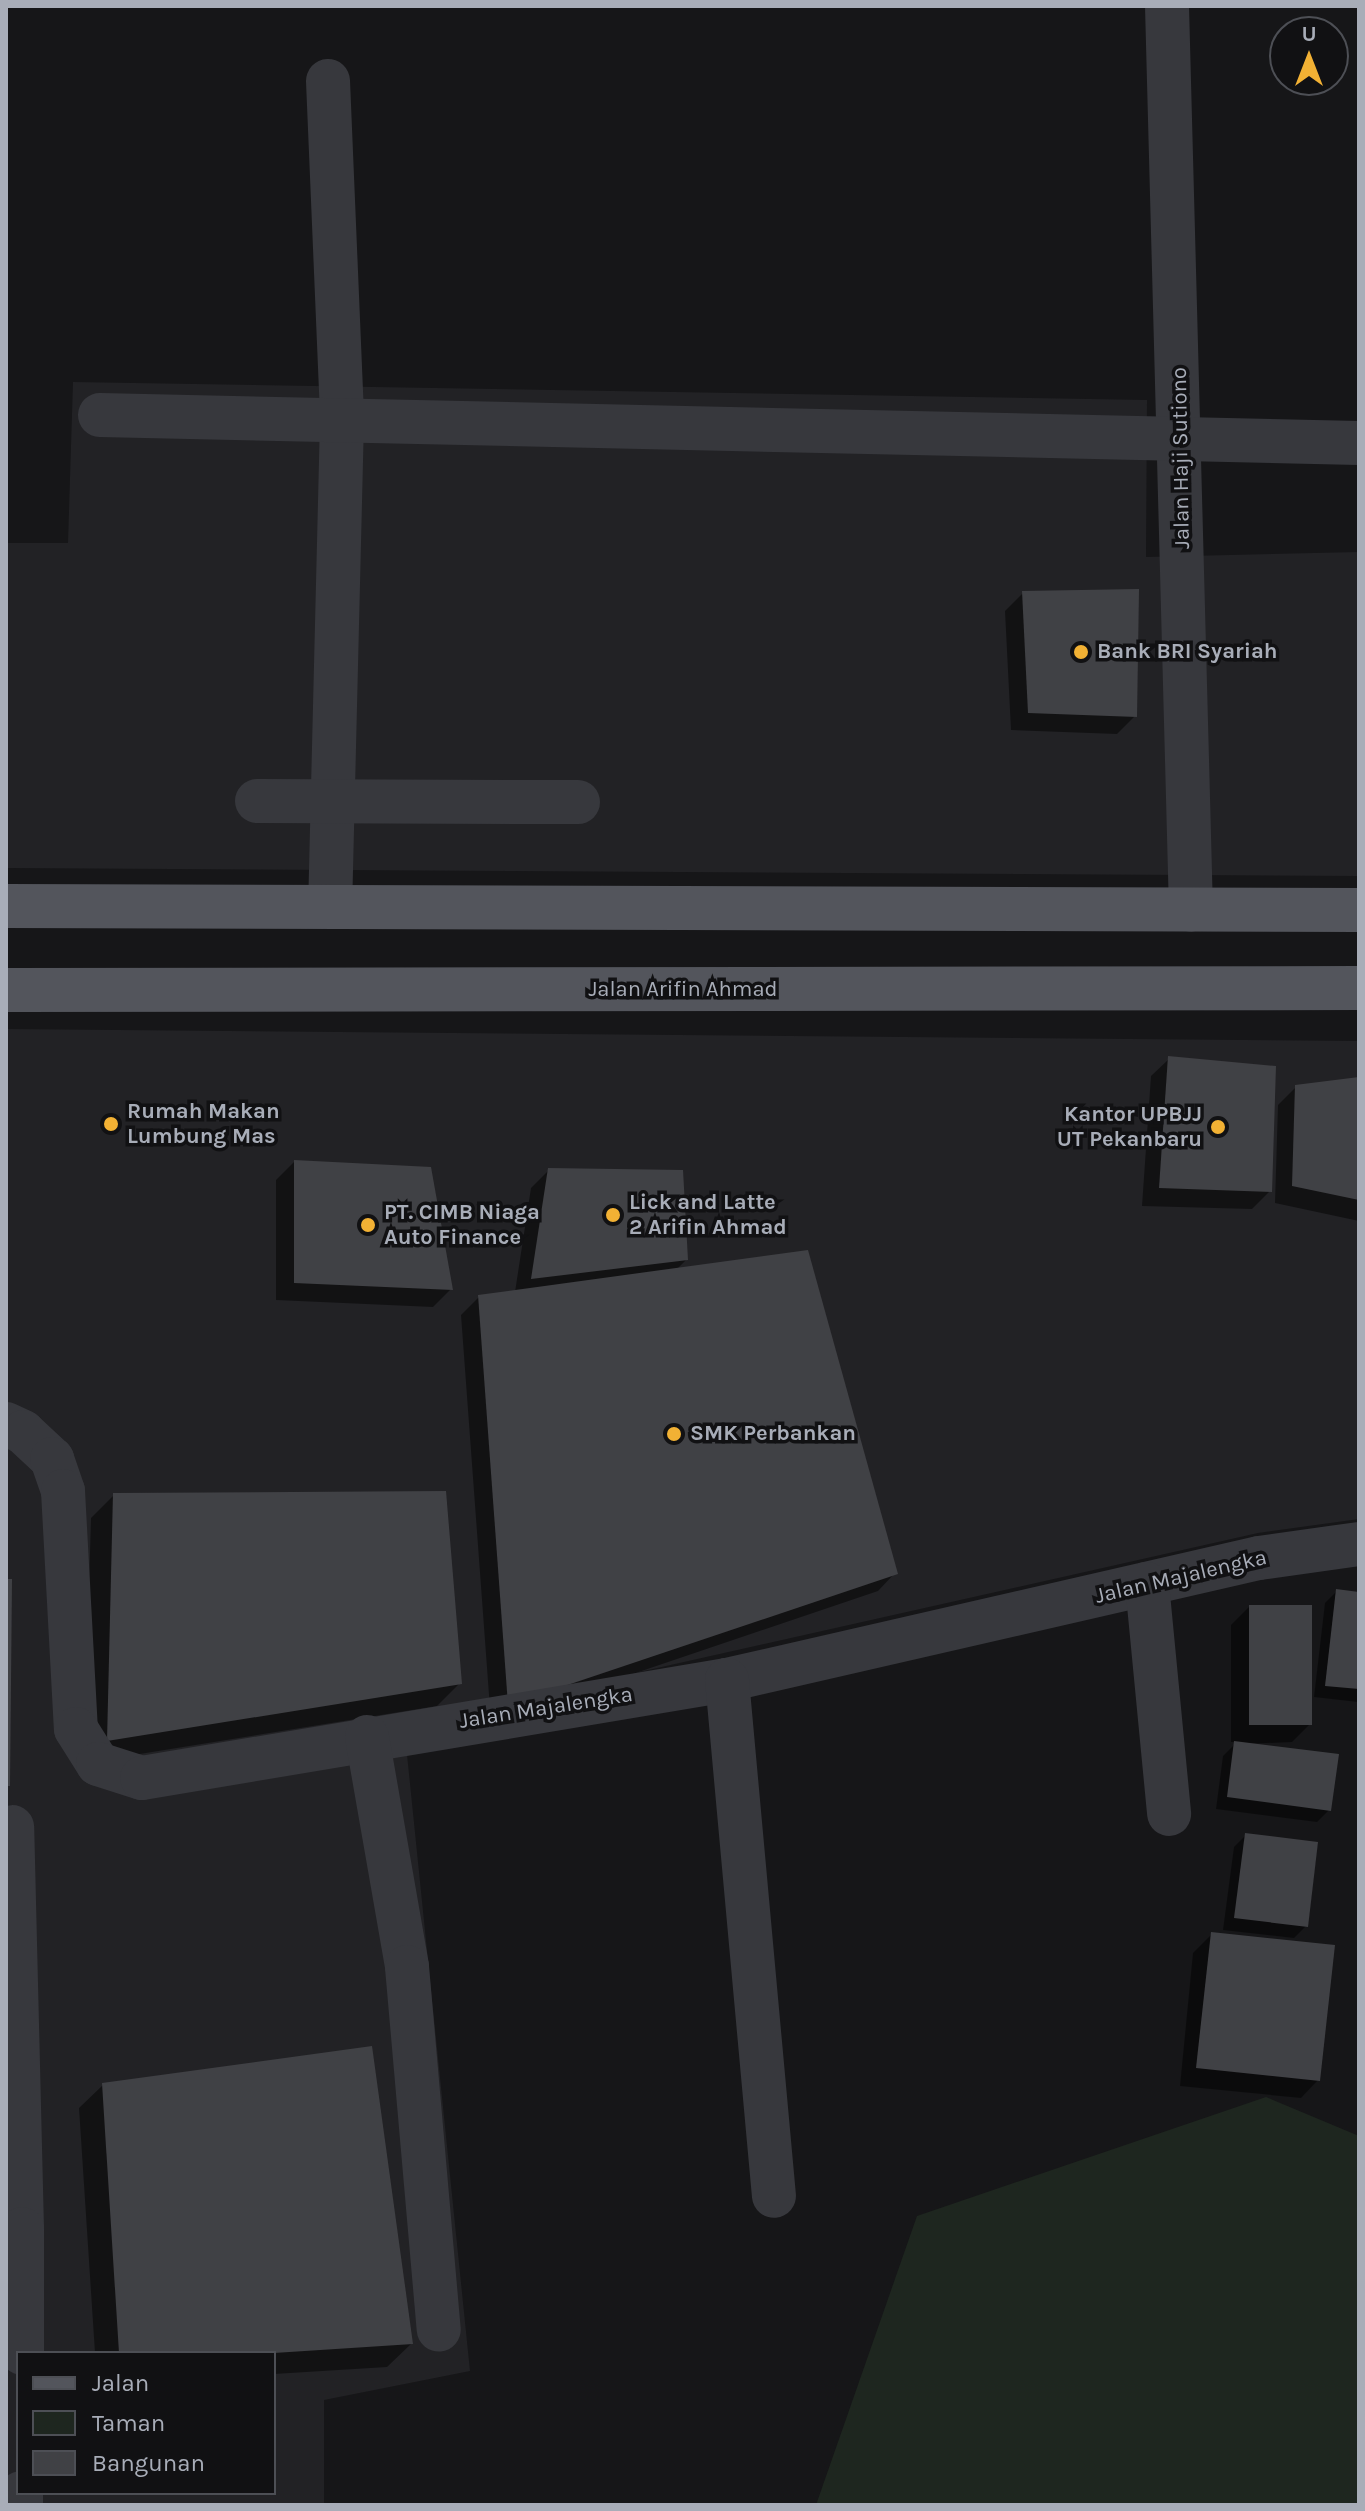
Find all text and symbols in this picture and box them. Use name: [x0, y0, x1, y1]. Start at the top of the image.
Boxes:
north arrow: [1269, 16, 1349, 96]
text: U: [1301, 21, 1317, 47]
street label: Jalan Haji Sutiono: [1166, 367, 1196, 549]
place label: Bank BRI Syariah: [1097, 639, 1277, 665]
marker: Bank BRI Syariah: [1072, 643, 1090, 661]
street label: Jalan Arifin Ahmad: [588, 977, 778, 1003]
place label: Rumah Makan Lumbung Mas: [127, 1098, 280, 1150]
place label: Kantor UPBJJ UT Pekanbaru: [1057, 1101, 1202, 1152]
marker: Rumah Makan Lumbung Mas: [102, 1115, 120, 1133]
marker: Kantor UPBJJ UT Pekanbaru: [1209, 1118, 1227, 1136]
place label: Lick and Latte 2 Arifin Ahmad: [629, 1189, 787, 1240]
place label: PT. CIMB Niaga Auto Finance: [384, 1199, 540, 1250]
marker: Lick and Latte 2 Arifin Ahmad: [604, 1206, 622, 1224]
marker: PT. CIMB Niaga Auto Finance: [359, 1216, 377, 1234]
place label: SMK Perbankan: [690, 1421, 856, 1447]
marker: SMK Perbankan: [665, 1425, 683, 1443]
street label: Jalan Majalengka: [1093, 1544, 1269, 1610]
street label: Jalan Majalengka: [457, 1681, 635, 1735]
legend: [16, 2351, 276, 2495]
text: Jalan: [92, 2369, 149, 2397]
text: Taman: [92, 2409, 165, 2437]
text: Bangunan: [92, 2449, 205, 2477]

